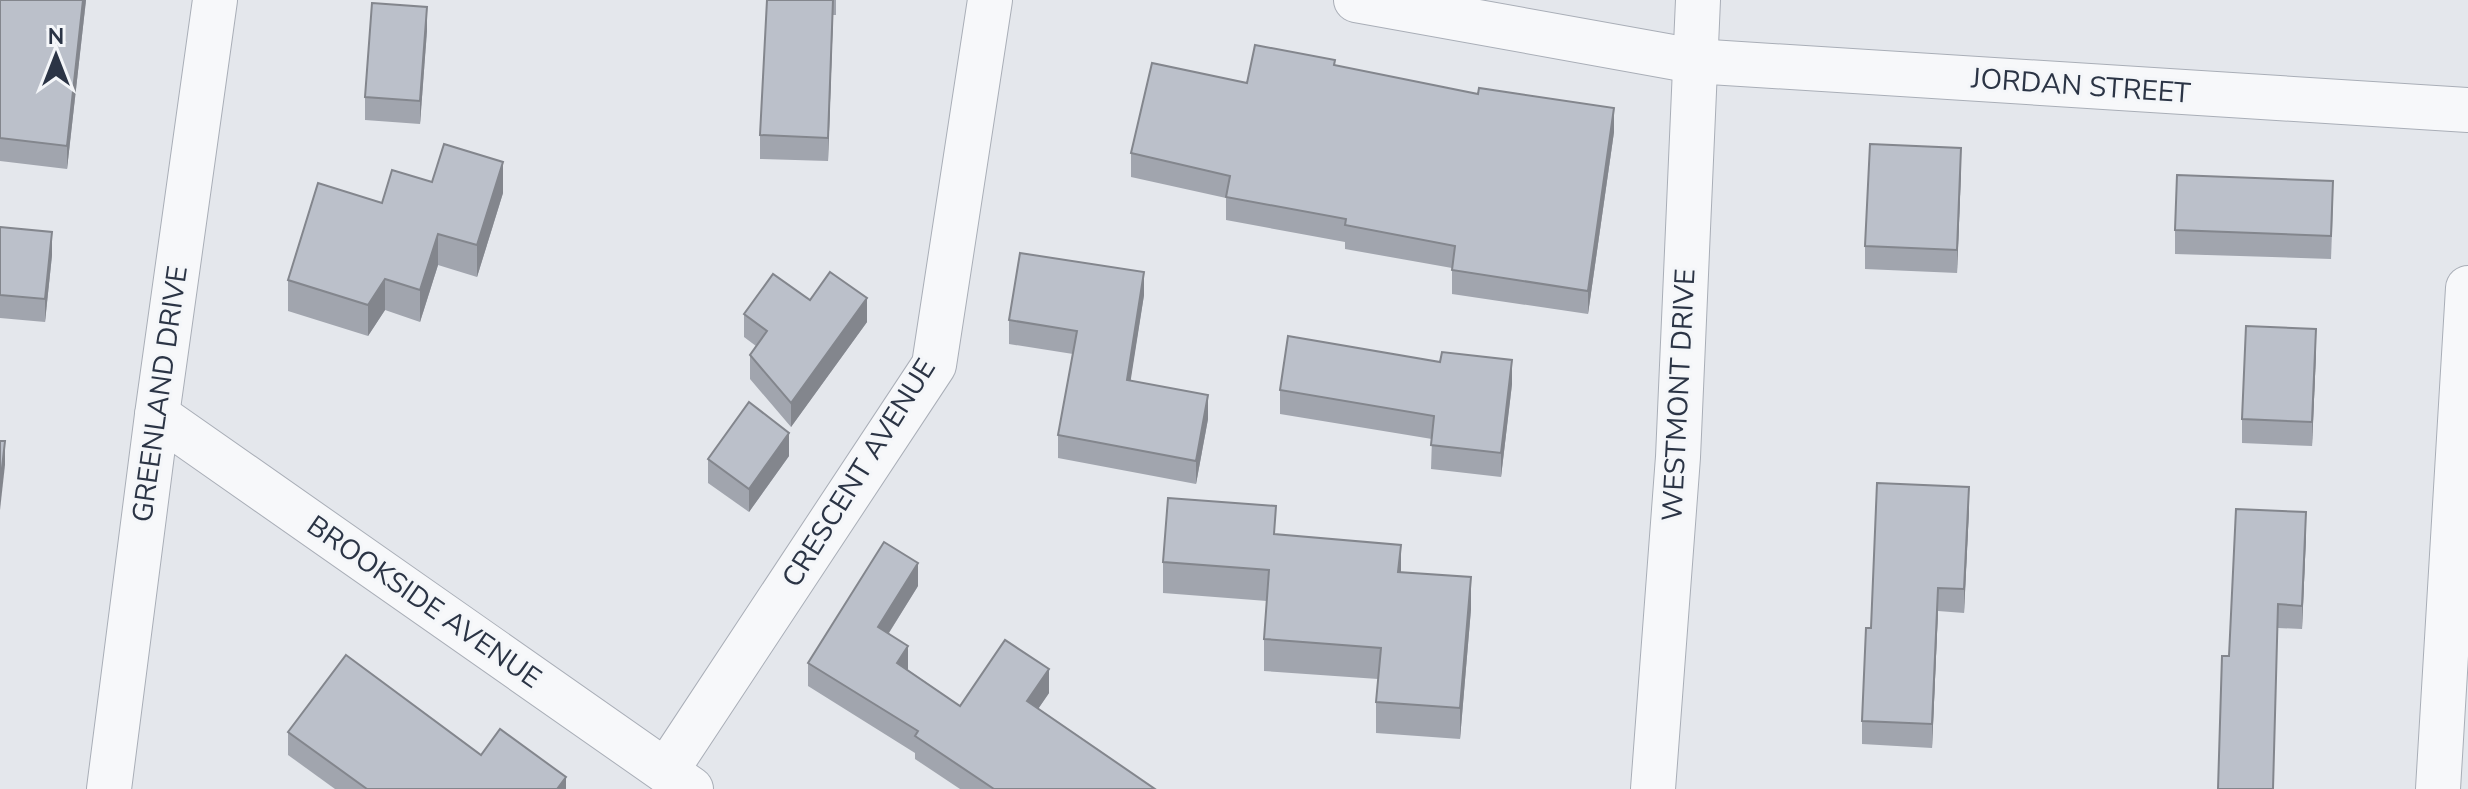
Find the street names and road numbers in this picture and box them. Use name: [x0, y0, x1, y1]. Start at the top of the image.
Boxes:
street label: JORDAN STREET: [1969, 59, 2192, 113]
street label: GREENLAND DRIVE: [123, 263, 197, 525]
street label: WESTMONT DRIVE: [1653, 268, 1705, 522]
street label: CRESCENT AVENUE: [773, 352, 945, 594]
street label: BROOKSIDE AVENUE: [299, 507, 549, 697]

